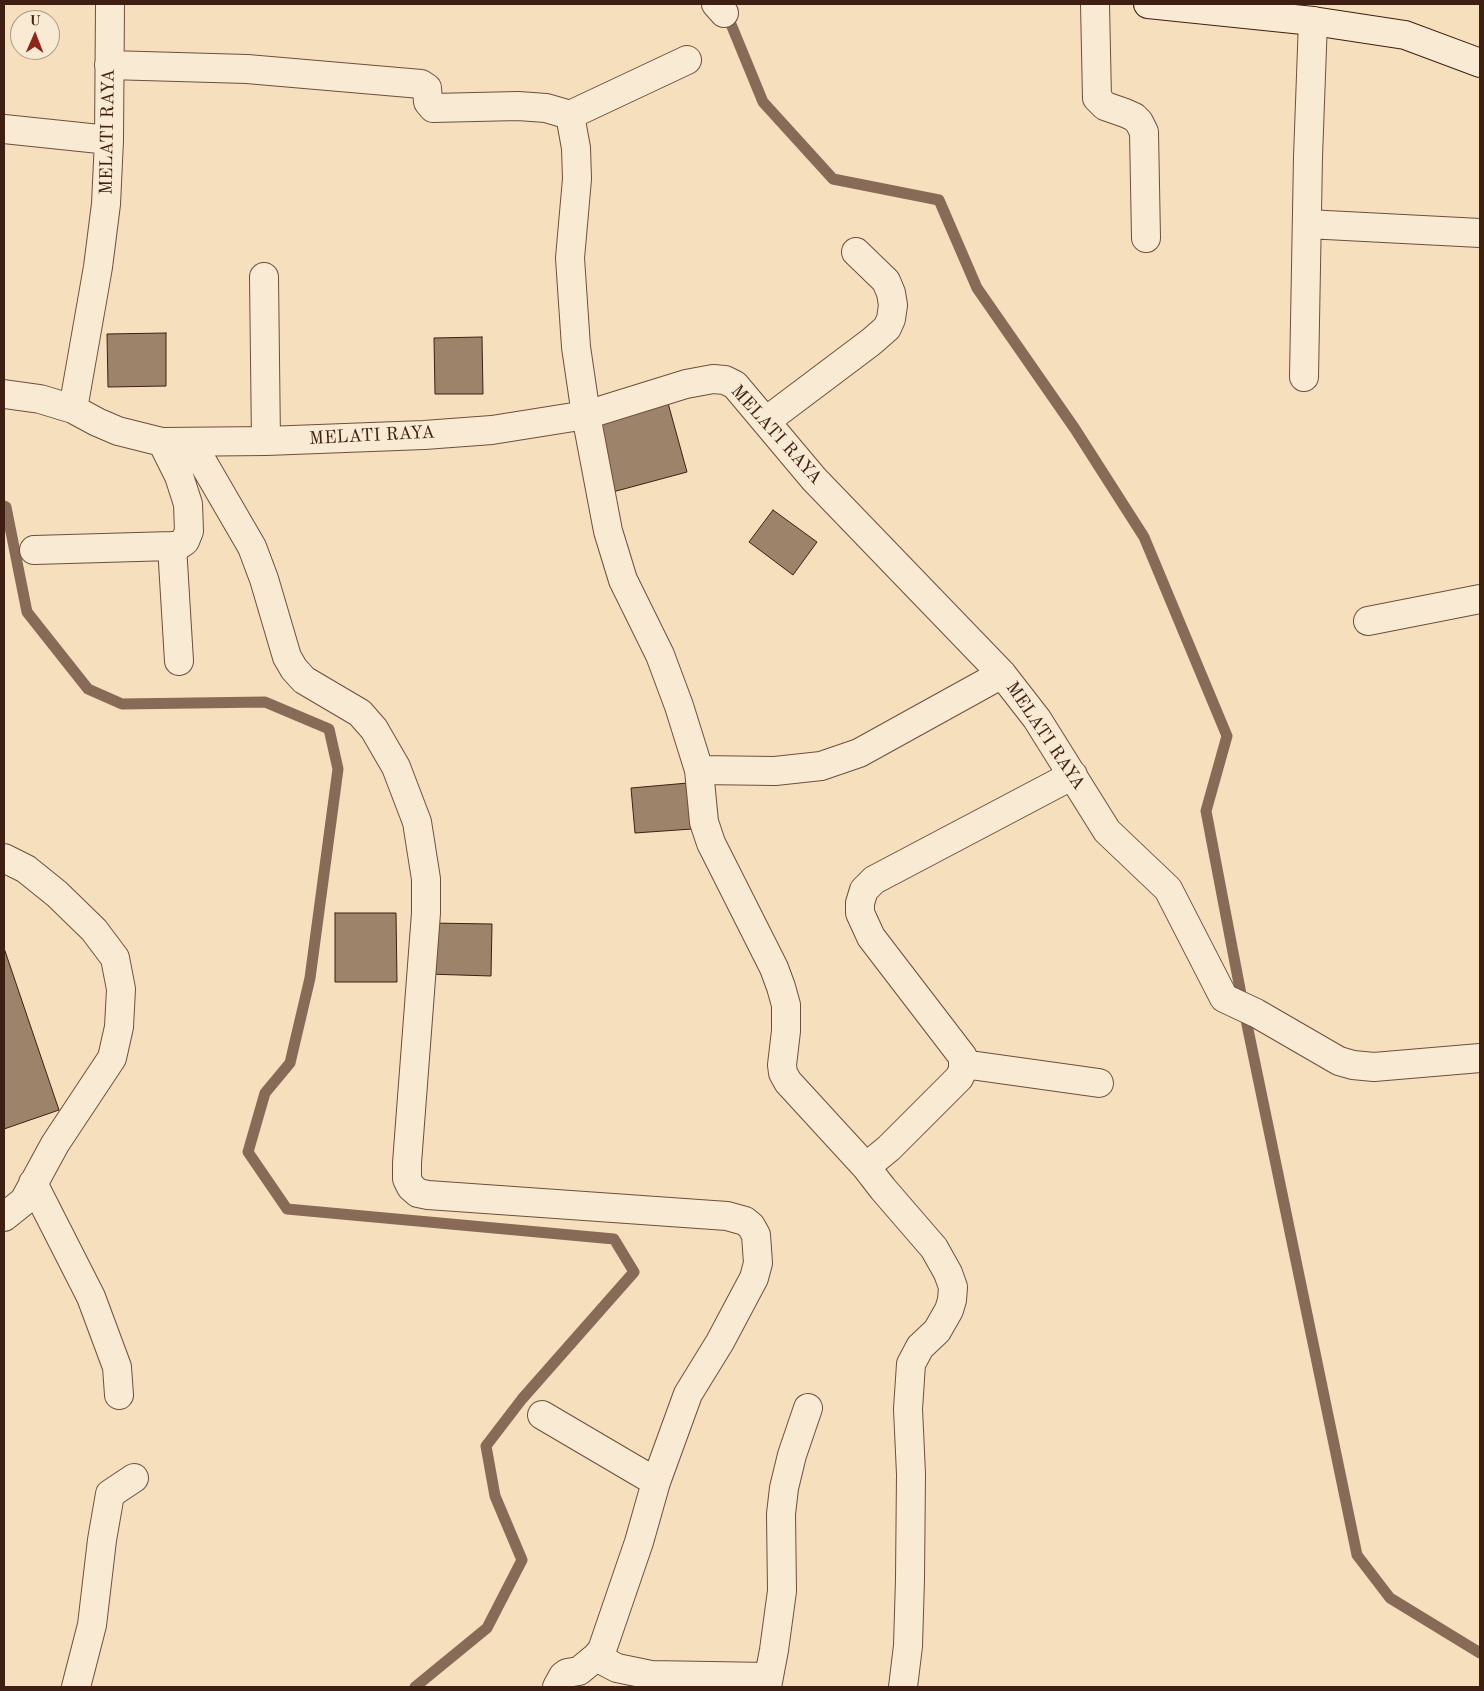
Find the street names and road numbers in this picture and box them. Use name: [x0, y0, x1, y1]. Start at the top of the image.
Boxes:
street label: MELATI RAYA: [96, 69, 120, 195]
street label: MELATI RAYA: [726, 381, 826, 489]
street label: MELATI RAYA: [309, 422, 435, 450]
street label: MELATI RAYA: [1001, 678, 1089, 794]

